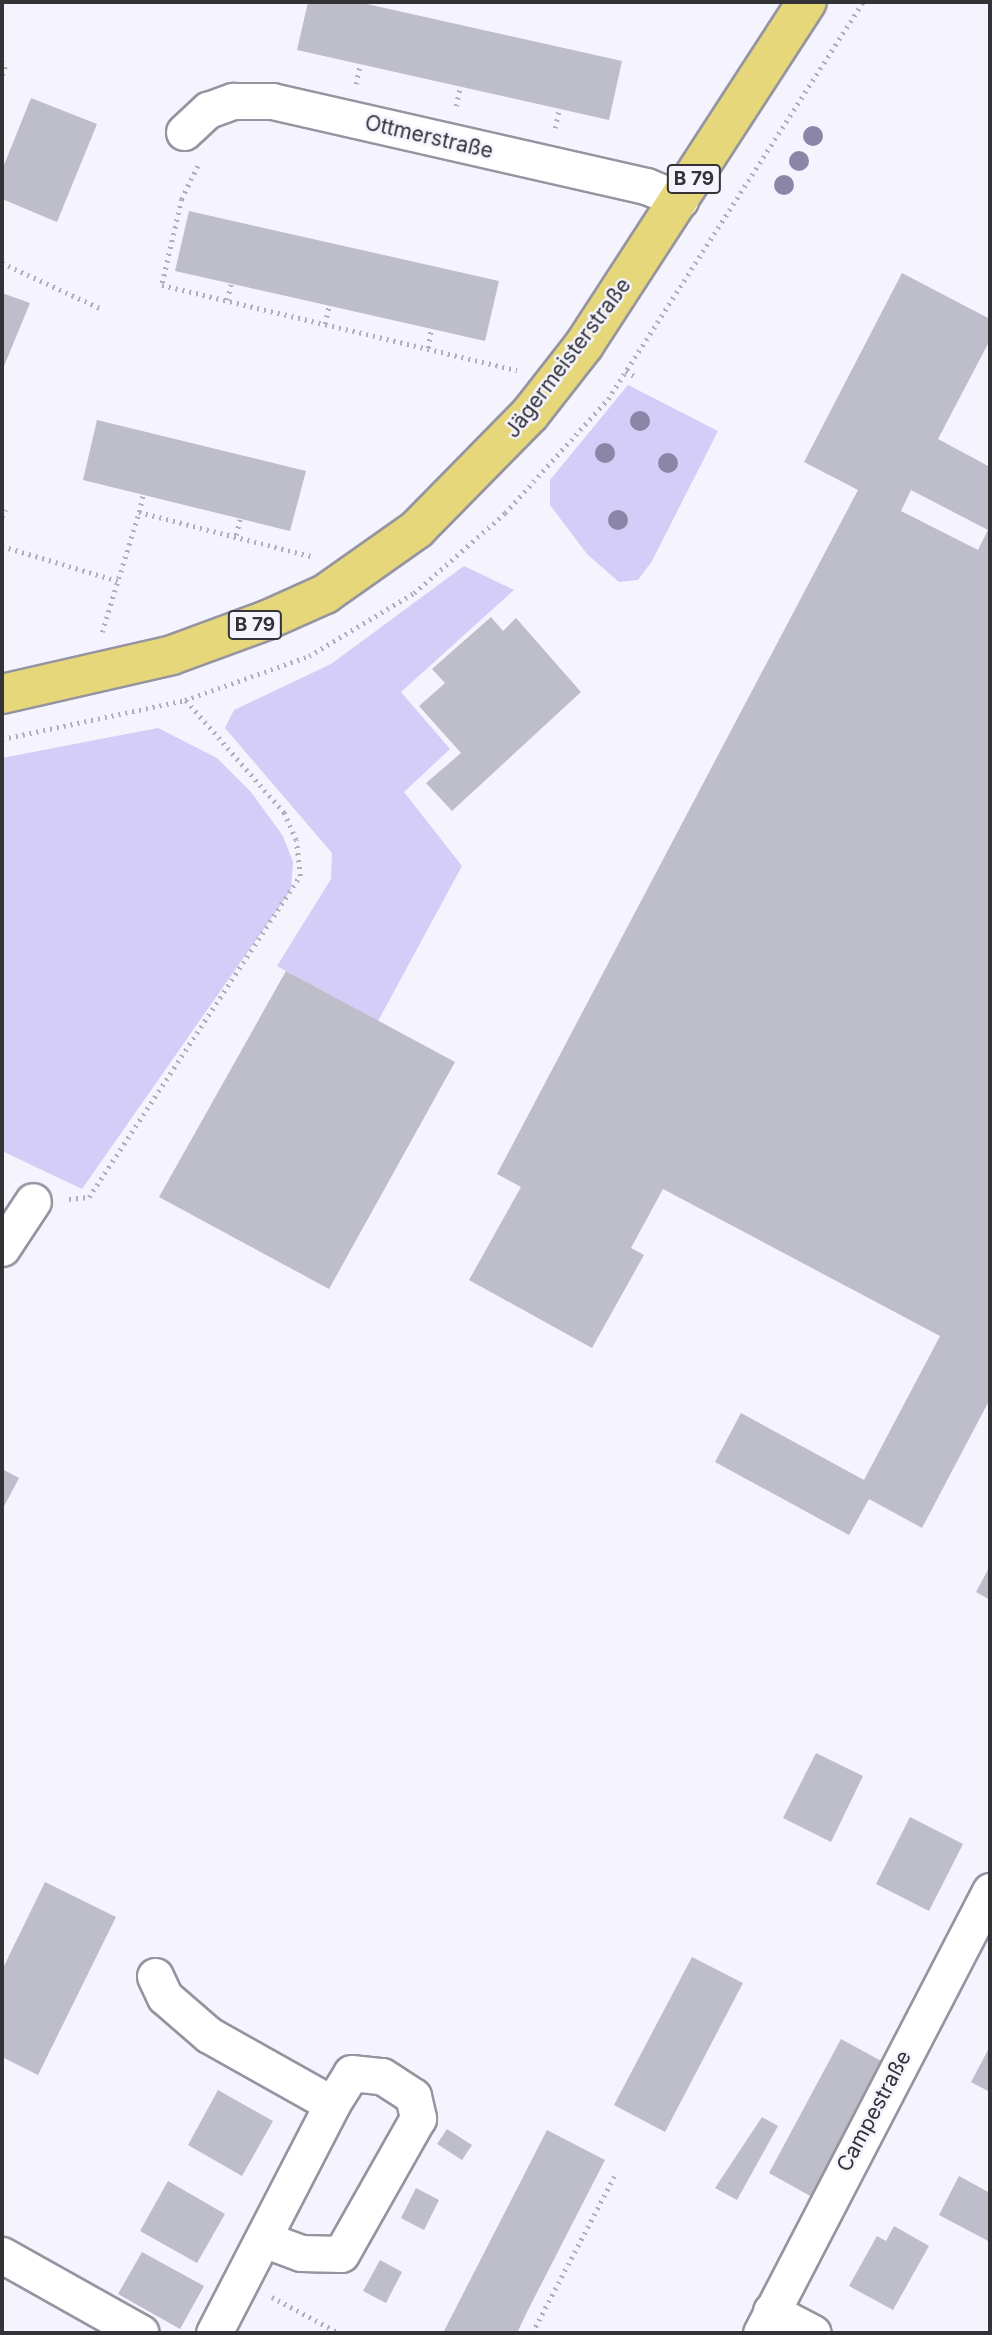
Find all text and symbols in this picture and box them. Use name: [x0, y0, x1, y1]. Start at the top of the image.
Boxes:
street label: Ottmerstraße: [363, 110, 495, 164]
road number: B 79: [666, 164, 722, 195]
street label: Jägermeisterstraße: [500, 273, 636, 443]
road number: B 79: [227, 610, 283, 640]
street label: Campestraße: [832, 2046, 916, 2176]

